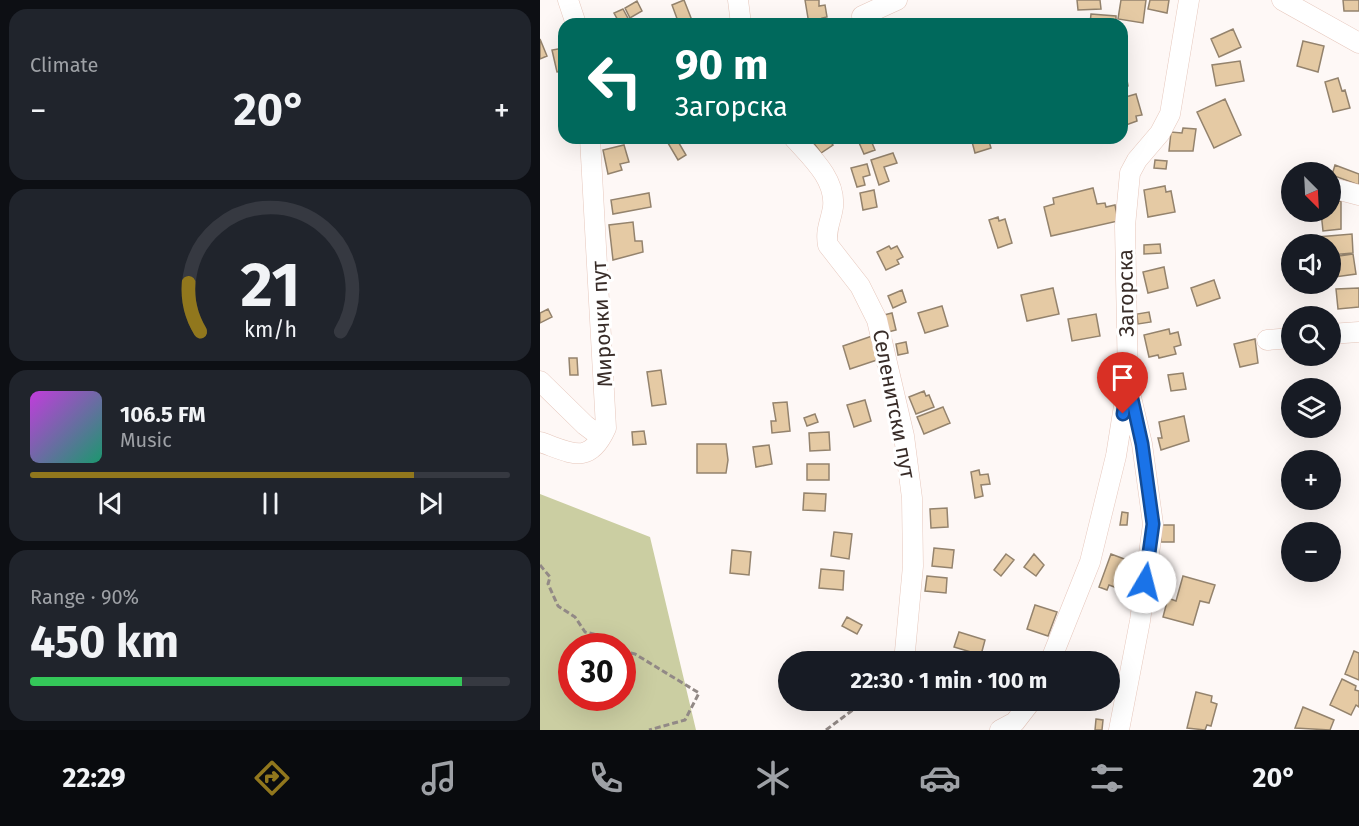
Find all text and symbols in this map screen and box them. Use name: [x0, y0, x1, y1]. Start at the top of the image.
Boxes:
text: 90 m: [675, 40, 769, 90]
icon: left: [576, 42, 654, 120]
text: Climate: [30, 53, 98, 77]
text: 20°: [233, 83, 307, 137]
text: −: [30, 91, 47, 131]
text: +: [494, 91, 510, 131]
text: Загорска: [675, 91, 788, 123]
north arrow: [1281, 162, 1341, 222]
map controls: [1281, 162, 1341, 582]
button: sound: [1281, 234, 1341, 294]
text: 21: [240, 248, 300, 323]
street label: Загорска: [1112, 249, 1140, 337]
street label: Мирочки пут: [586, 260, 618, 388]
button: search: [1281, 306, 1341, 366]
text: km/h: [243, 317, 297, 343]
street label: Селенитски пут: [867, 327, 921, 481]
pin: [1097, 352, 1148, 414]
icon: arrive: [1106, 361, 1139, 394]
button: layers: [1281, 378, 1341, 438]
text: 106.5 FM: [120, 401, 205, 428]
text: Music: [120, 428, 172, 452]
button: +: [1281, 450, 1341, 510]
icon: previous: [94, 487, 127, 520]
icon: pause: [254, 487, 287, 520]
icon: next: [414, 487, 447, 520]
button: −: [1281, 522, 1341, 582]
position arrow: [1113, 550, 1177, 614]
text: Range · 90%: [30, 585, 139, 609]
text: 450 km: [30, 615, 179, 669]
speed limit sign: 30: [558, 633, 636, 711]
text: 22:30 · 1 min · 100 m: [851, 667, 1047, 694]
icon: directions: [251, 757, 293, 799]
icon: music: [418, 757, 460, 799]
icon: phone: [585, 757, 627, 799]
icon: climate: [752, 757, 794, 799]
icon: car: [919, 757, 961, 799]
icon: filters: [1086, 757, 1128, 799]
text: 22:29: [62, 762, 126, 794]
text: 20°: [1253, 762, 1296, 794]

